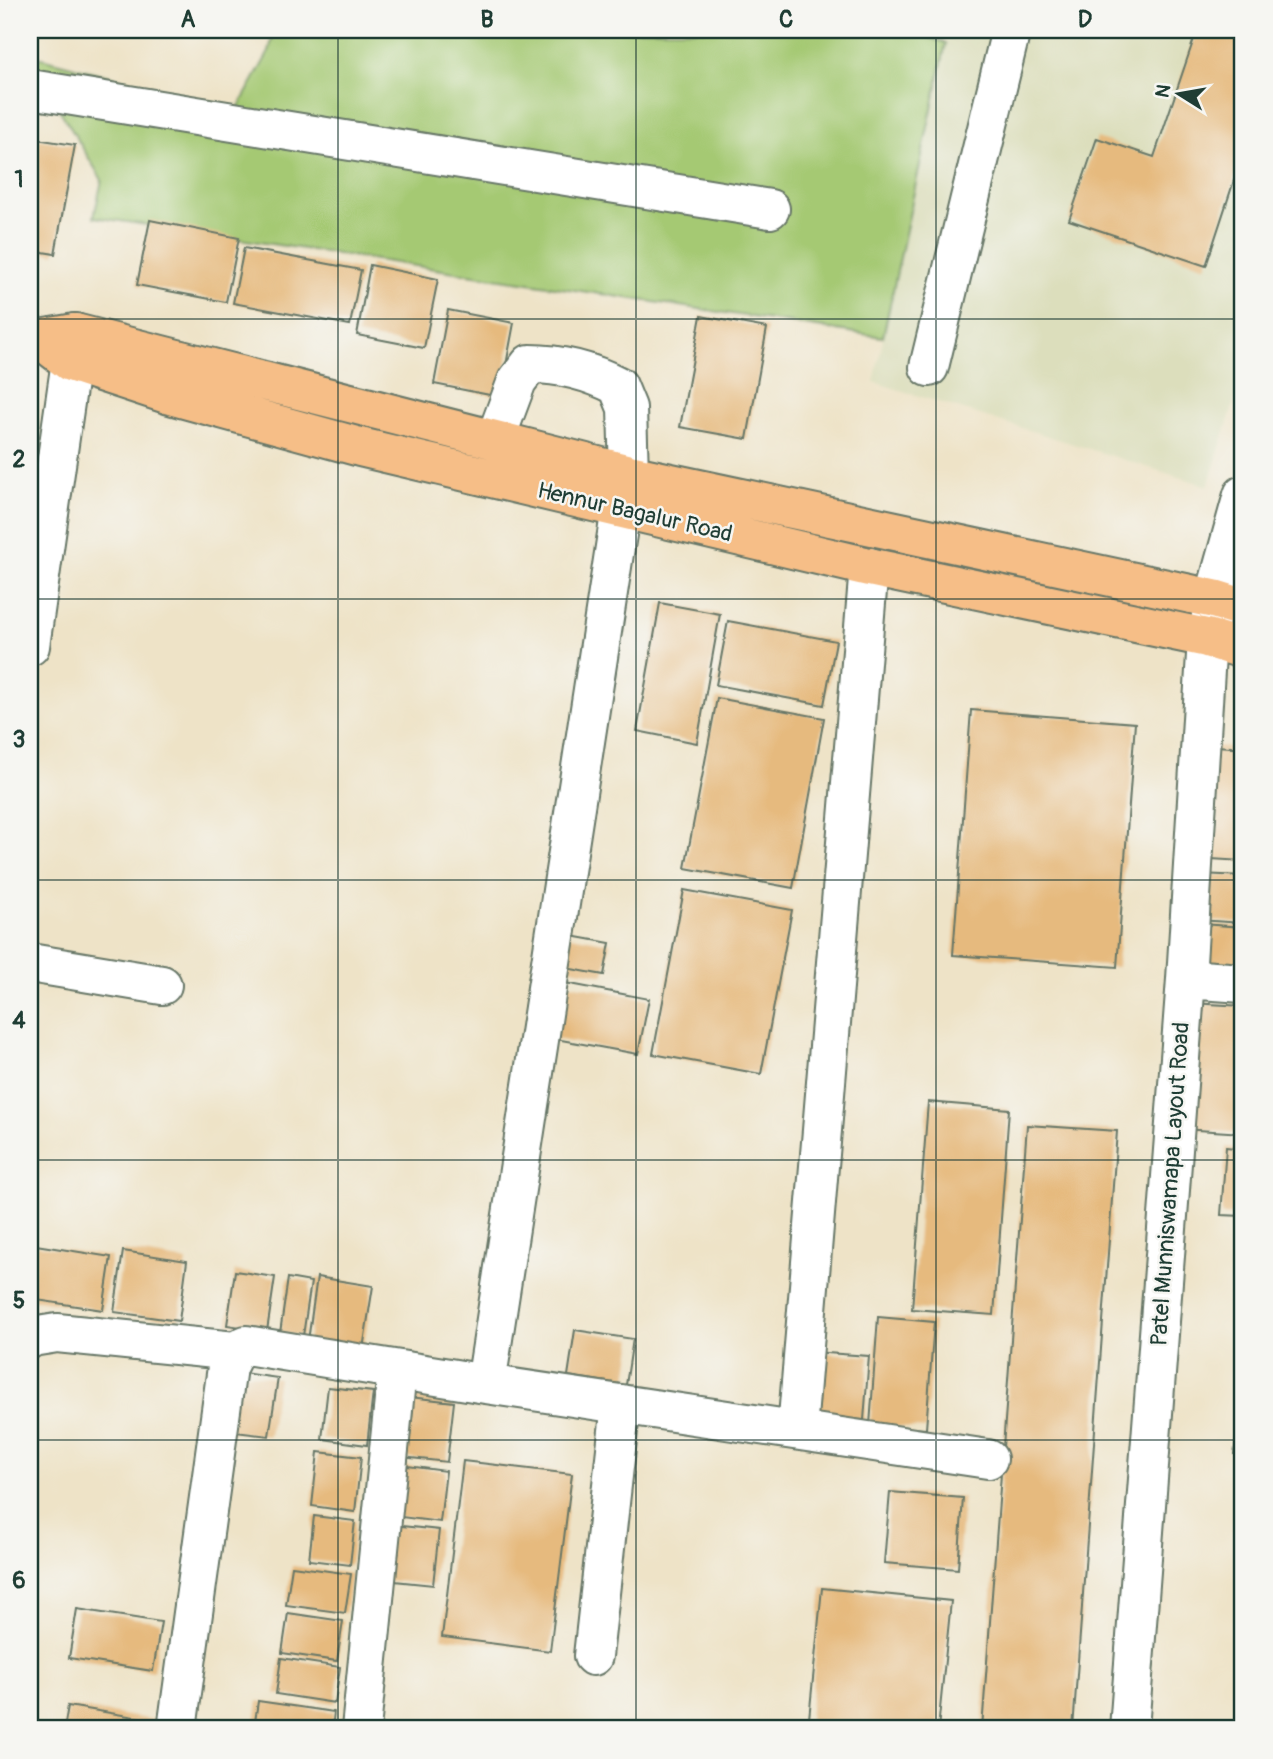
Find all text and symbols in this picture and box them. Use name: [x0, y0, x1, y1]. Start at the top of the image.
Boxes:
text: A: [181, 5, 196, 34]
text: B: [480, 5, 494, 34]
text: C: [779, 5, 793, 34]
text: D: [1078, 5, 1092, 34]
north arrow: [1144, 60, 1214, 130]
text: N: [1150, 82, 1176, 100]
text: 1: [15, 165, 24, 194]
text: 2: [13, 445, 26, 474]
street label: Hennur Bagalur Road: [535, 475, 735, 549]
text: 3: [13, 725, 25, 754]
text: 4: [12, 1006, 26, 1035]
street label: Patel Munniswamapa Layout Road: [1144, 1021, 1196, 1347]
text: 5: [13, 1286, 25, 1315]
text: 6: [12, 1566, 26, 1595]

